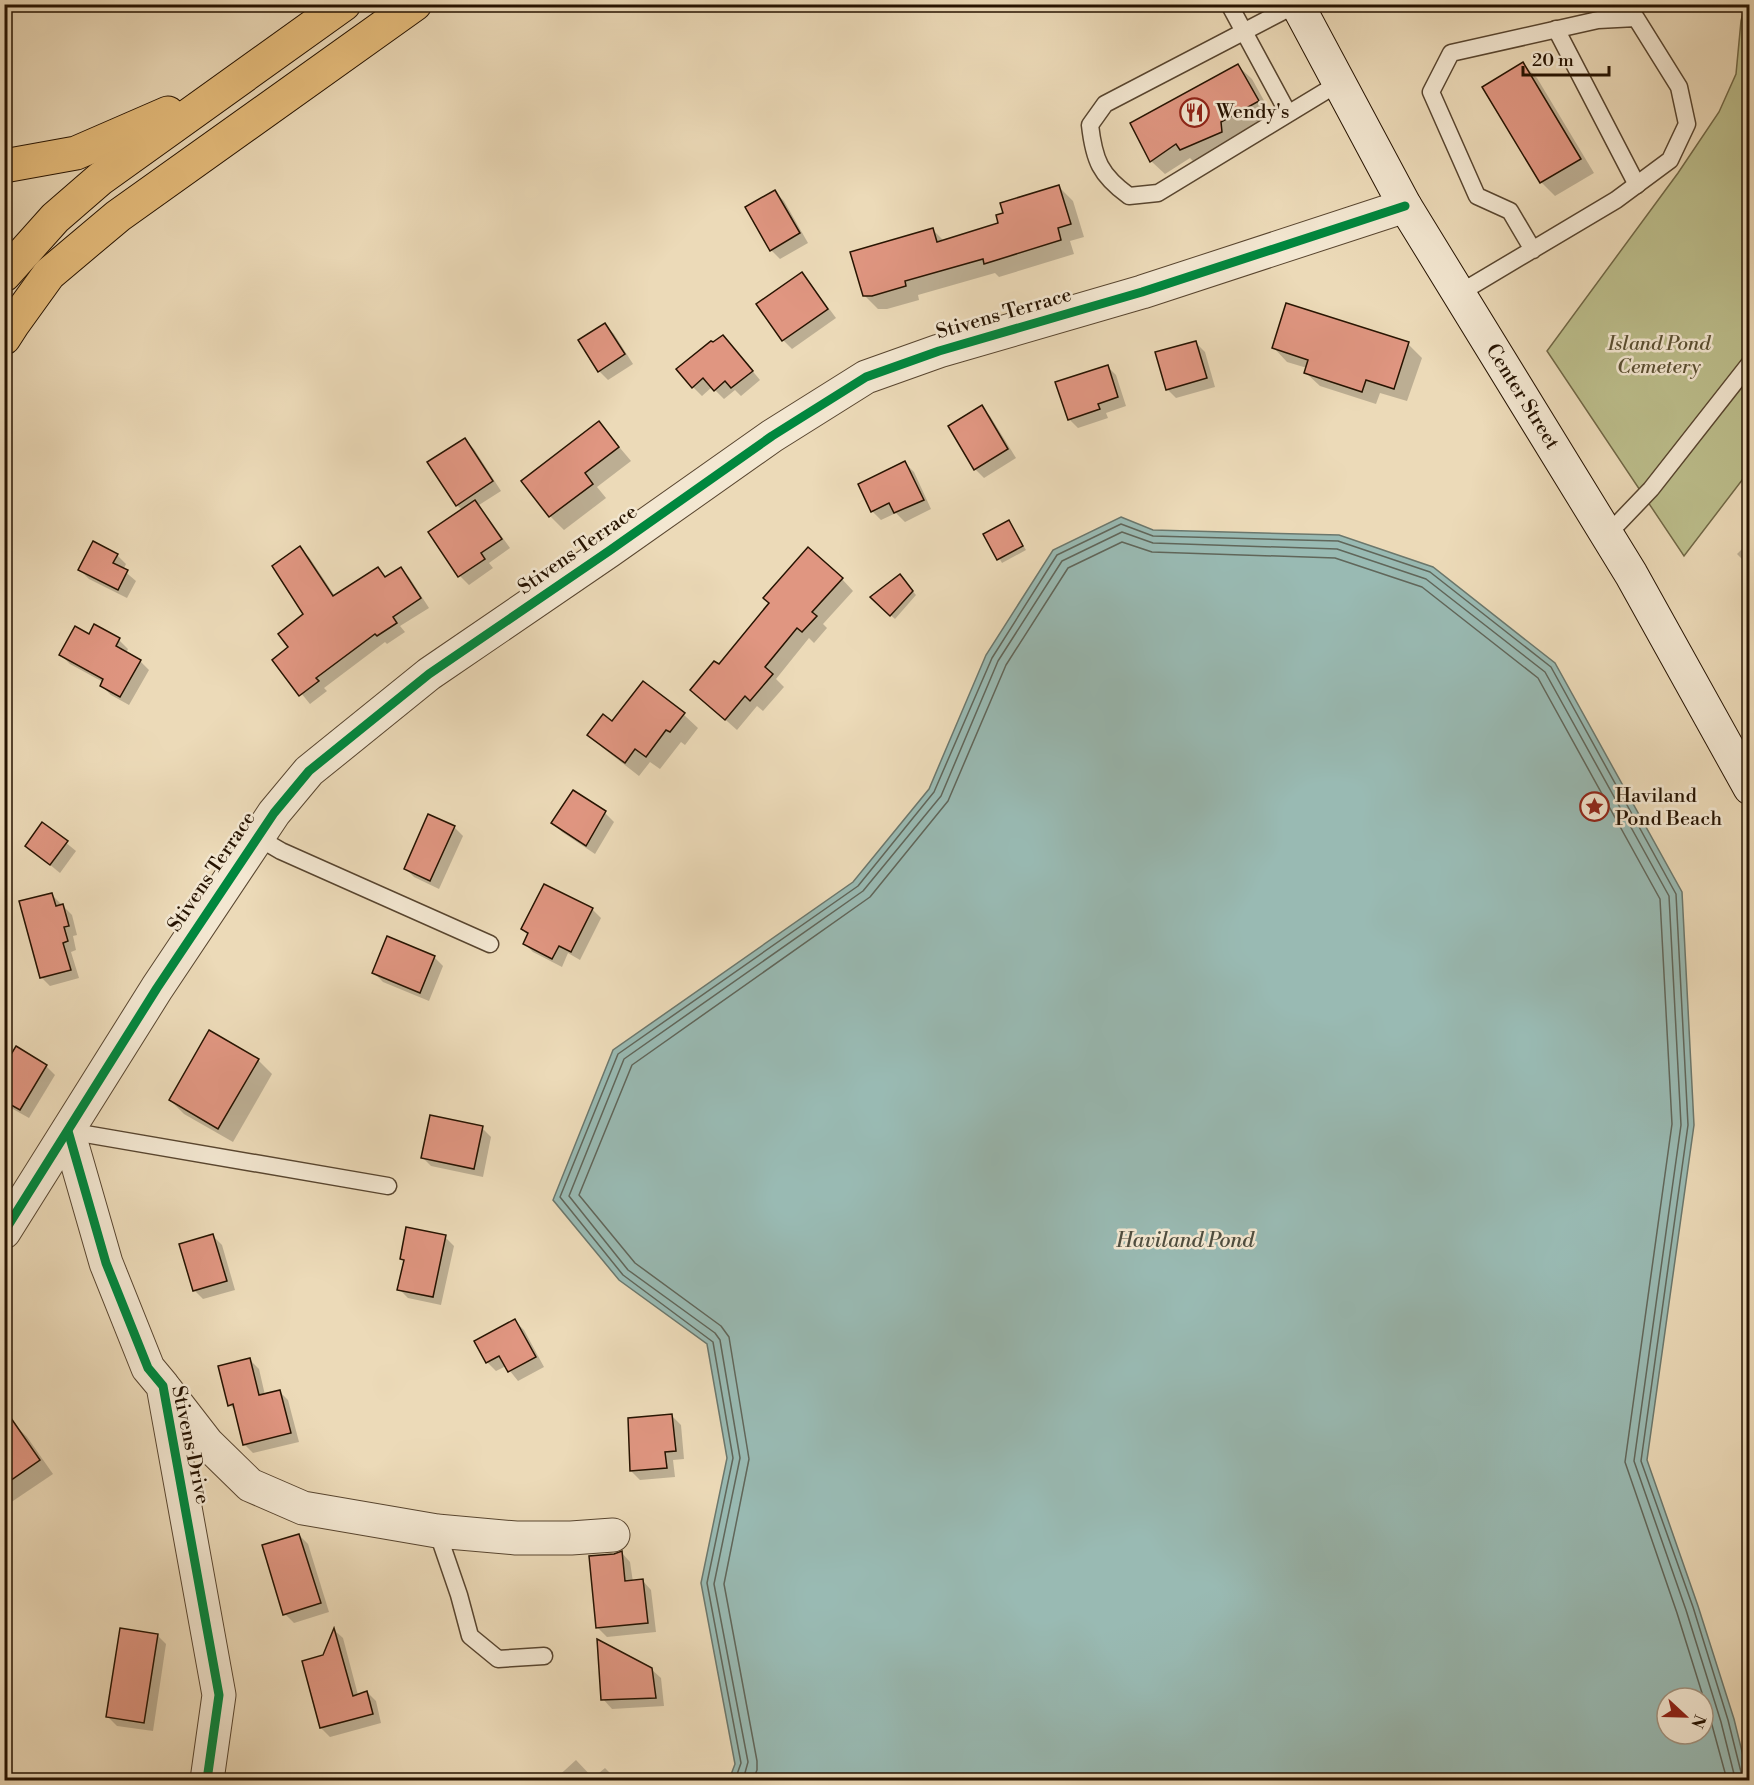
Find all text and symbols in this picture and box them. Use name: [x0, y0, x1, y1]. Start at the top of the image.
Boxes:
scale bar: [1523, 39, 1608, 77]
text: 20 m: [1532, 49, 1574, 72]
restaurant icon: Wendy's: [1179, 96, 1211, 128]
place label: Wendy's: [1215, 100, 1289, 125]
street label: Stivens Terrace: [933, 283, 1075, 345]
park label: Island Pond Cemetery: [1607, 332, 1711, 380]
street label: Center Street: [1480, 340, 1564, 454]
street label: Stivens Terrace: [513, 500, 643, 600]
place label: Haviland Pond Beach: [1615, 784, 1722, 832]
place icon: Haviland Pond Beach: [1578, 791, 1610, 823]
street label: Stivens Terrace: [162, 807, 262, 937]
water label: Haviland Pond: [1115, 1228, 1255, 1254]
street label: Stivens Drive: [165, 1383, 215, 1507]
north arrow: [1655, 1686, 1715, 1746]
text: N: [1686, 1712, 1710, 1731]

